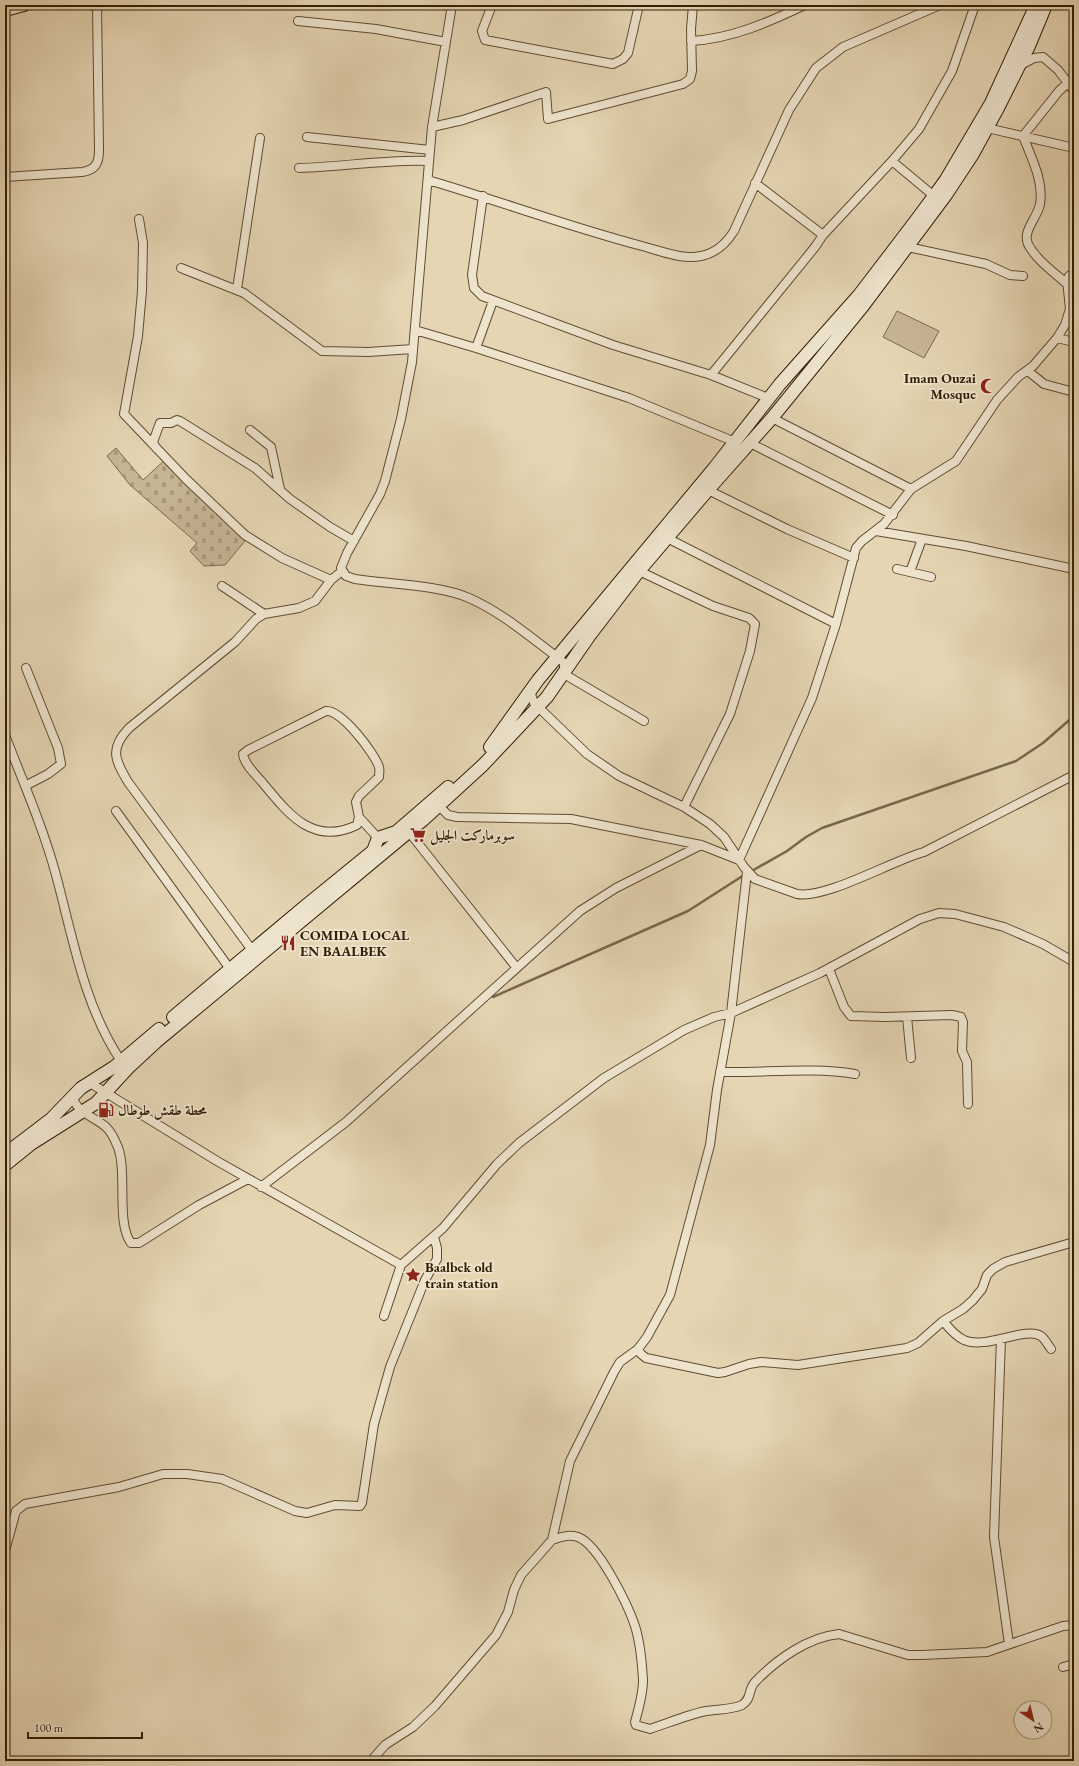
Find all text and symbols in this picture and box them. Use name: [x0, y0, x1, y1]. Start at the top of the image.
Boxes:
place label: Imam Ouzai Mosque: [904, 369, 976, 403]
mosque icon: Imam Ouzai Mosque: [979, 377, 997, 395]
supermarket icon: سوبرماركت الجليل: [409, 826, 427, 844]
place label: سوبرماركت الجليل: [430, 826, 515, 845]
place label: COMIDA LOCAL EN BAALBEK: [300, 926, 410, 960]
restaurant icon: COMIDA LOCAL EN BAALBEK: [279, 934, 297, 952]
fuel station icon: محطة طقش طوطال: [97, 1101, 115, 1119]
place label: محطة طقش طوطال: [118, 1101, 207, 1120]
place label: Baalbek old train station: [425, 1258, 498, 1292]
place icon: Baalbek old train station: [404, 1266, 422, 1284]
north arrow: [1013, 1700, 1053, 1740]
scale bar: [28, 1714, 142, 1740]
text: 100 m: [34, 1720, 64, 1736]
text: N: [1031, 1720, 1046, 1737]

